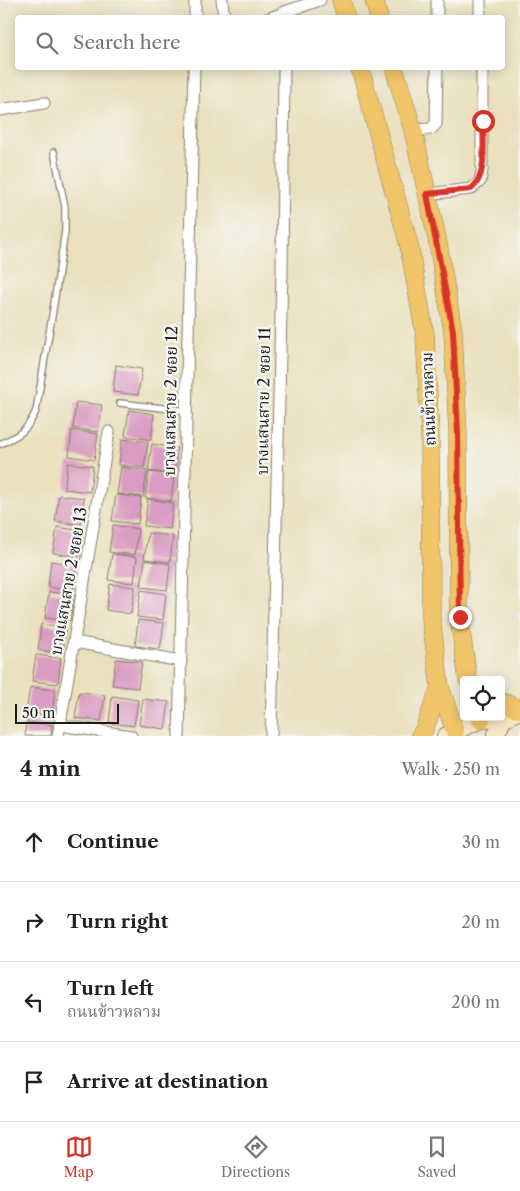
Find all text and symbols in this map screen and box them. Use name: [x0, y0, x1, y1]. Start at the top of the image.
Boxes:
search box: [15, 15, 505, 70]
icon: search: [33, 29, 61, 57]
text: Search here: [73, 31, 181, 54]
route start: [472, 110, 495, 133]
street label: บางแสนสาย 2 ซอย 12: [159, 326, 181, 476]
street label: บางแสนสาย 2 ซอย 11: [252, 327, 274, 475]
street label: ถนนข้าวหลาม: [416, 352, 440, 446]
street label: บางแสนสาย 2 ซอย 13: [45, 505, 91, 657]
route end: [449, 606, 472, 629]
map controls: [460, 676, 505, 721]
button: locate: [460, 676, 505, 721]
scale bar: [15, 701, 119, 724]
text: 50 m: [22, 704, 55, 722]
text: 4 min: [20, 756, 81, 781]
text: Walk · 250 m: [402, 759, 500, 779]
icon: ahead: [20, 828, 48, 856]
text: Continue: [67, 830, 159, 853]
text: 30 m: [462, 832, 500, 852]
icon: right: [20, 908, 48, 936]
text: Turn right: [67, 910, 168, 933]
text: 20 m: [461, 912, 500, 932]
text: Turn left: [67, 977, 154, 1000]
icon: left: [20, 988, 48, 1016]
text: 200 m: [451, 992, 500, 1012]
text: ถนนข้าวหลาม: [67, 1001, 161, 1021]
icon: arrive: [20, 1068, 48, 1096]
text: Arrive at destination: [67, 1070, 268, 1093]
tab: Map: [64, 1133, 94, 1181]
tab: Directions: [221, 1133, 290, 1181]
tab: Saved: [417, 1133, 456, 1181]

